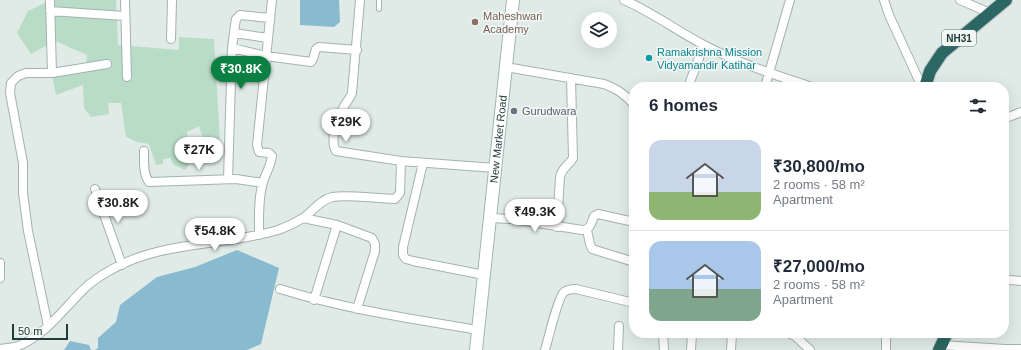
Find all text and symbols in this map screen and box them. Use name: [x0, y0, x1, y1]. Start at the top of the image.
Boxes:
place label: Maheshwari Academy: [483, 10, 542, 35]
map controls: [581, 12, 617, 48]
button: layers: [581, 12, 617, 48]
marker: Maheshwari Academy: [470, 17, 480, 27]
road number: NH31: [942, 30, 976, 46]
place label: Ramakrishna Mission Vidyamandir Katihar: [657, 46, 762, 71]
marker: Ramakrishna Mission Vidyamandir Katihar: [644, 53, 654, 63]
pin: ₹30.8K: [208, 56, 274, 90]
text: ₹30.8K: [220, 61, 262, 76]
street label: New Market Road: [488, 95, 509, 184]
icon: filters: [967, 95, 989, 117]
text: 6 homes: [649, 96, 718, 115]
place label: Gurudwara: [522, 105, 577, 117]
marker: Gurudwara: [509, 106, 519, 116]
pin: ₹29K: [322, 109, 370, 143]
text: ₹29K: [330, 114, 362, 129]
pin: ₹27K: [175, 137, 223, 171]
text: ₹27K: [183, 142, 215, 157]
icon: home: [681, 156, 729, 204]
text: ₹30,800/mo: [773, 157, 865, 176]
text: 2 rooms · 58 m²: [773, 177, 865, 192]
pin: ₹30.8K: [85, 190, 151, 224]
text: Apartment: [773, 192, 833, 207]
text: ₹30.8K: [97, 195, 139, 210]
pin: ₹49.3K: [502, 199, 568, 233]
text: ₹49.3K: [514, 204, 556, 219]
pin: ₹54.8K: [182, 218, 248, 252]
text: ₹54.8K: [194, 223, 236, 238]
icon: home: [681, 257, 729, 305]
text: ₹27,000/mo: [773, 257, 865, 276]
text: 2 rooms · 58 m²: [773, 277, 865, 292]
text: Apartment: [773, 292, 833, 307]
scale bar: [12, 322, 68, 341]
text: 50 m: [18, 325, 42, 337]

